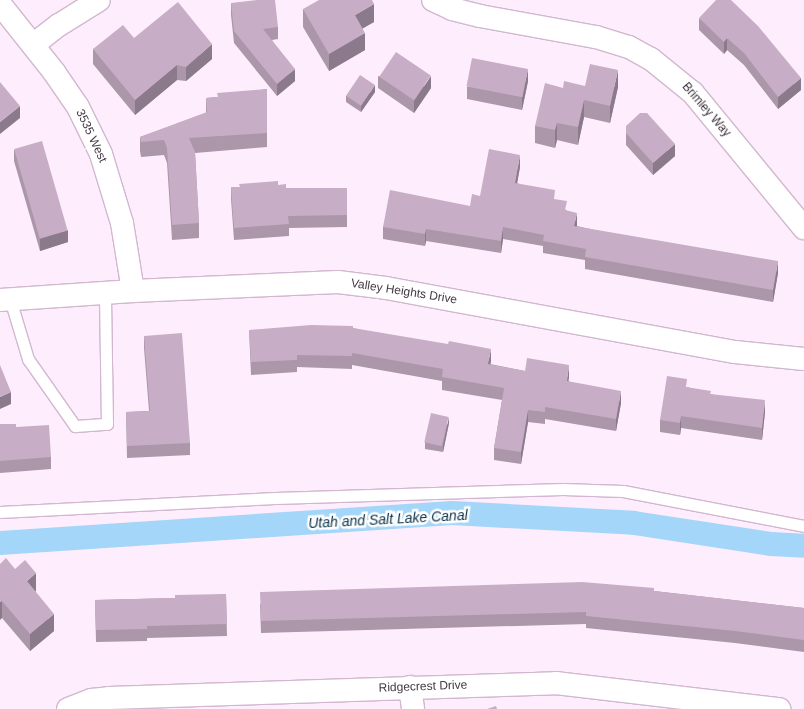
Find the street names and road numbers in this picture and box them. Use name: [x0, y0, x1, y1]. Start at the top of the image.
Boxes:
street label: Brimley Way: [679, 80, 733, 140]
street label: 3535 West: [72, 107, 110, 165]
street label: Valley Heights Drive: [350, 277, 458, 307]
street label: Ridgecrest Drive: [378, 678, 468, 696]

